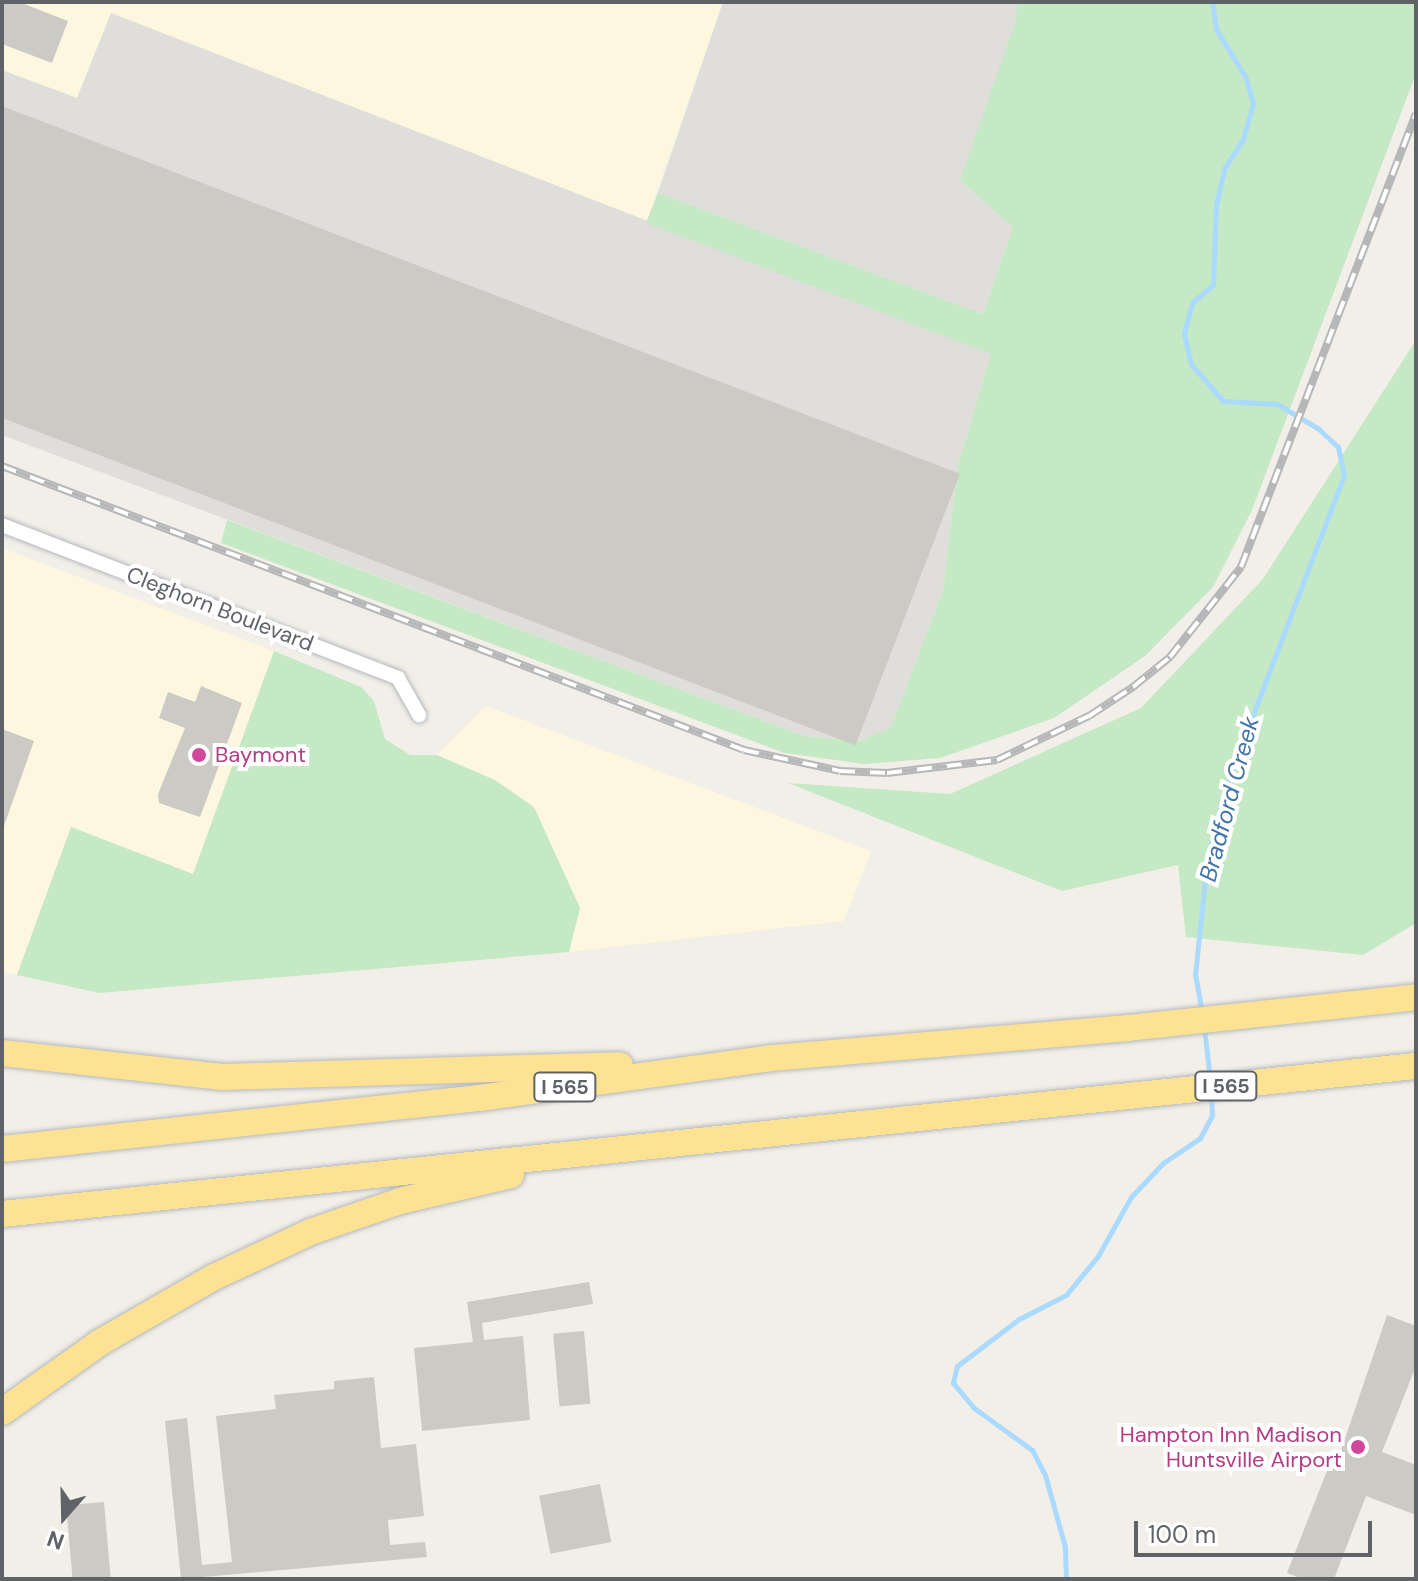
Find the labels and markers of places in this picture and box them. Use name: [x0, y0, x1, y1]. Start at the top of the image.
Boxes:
place label: Baymont: [215, 742, 306, 768]
marker: Baymont: [190, 746, 208, 764]
place label: Hampton Inn Madison Huntsville Airport: [1120, 1421, 1342, 1472]
marker: Hampton Inn Madison Huntsville Airport: [1349, 1438, 1367, 1456]

